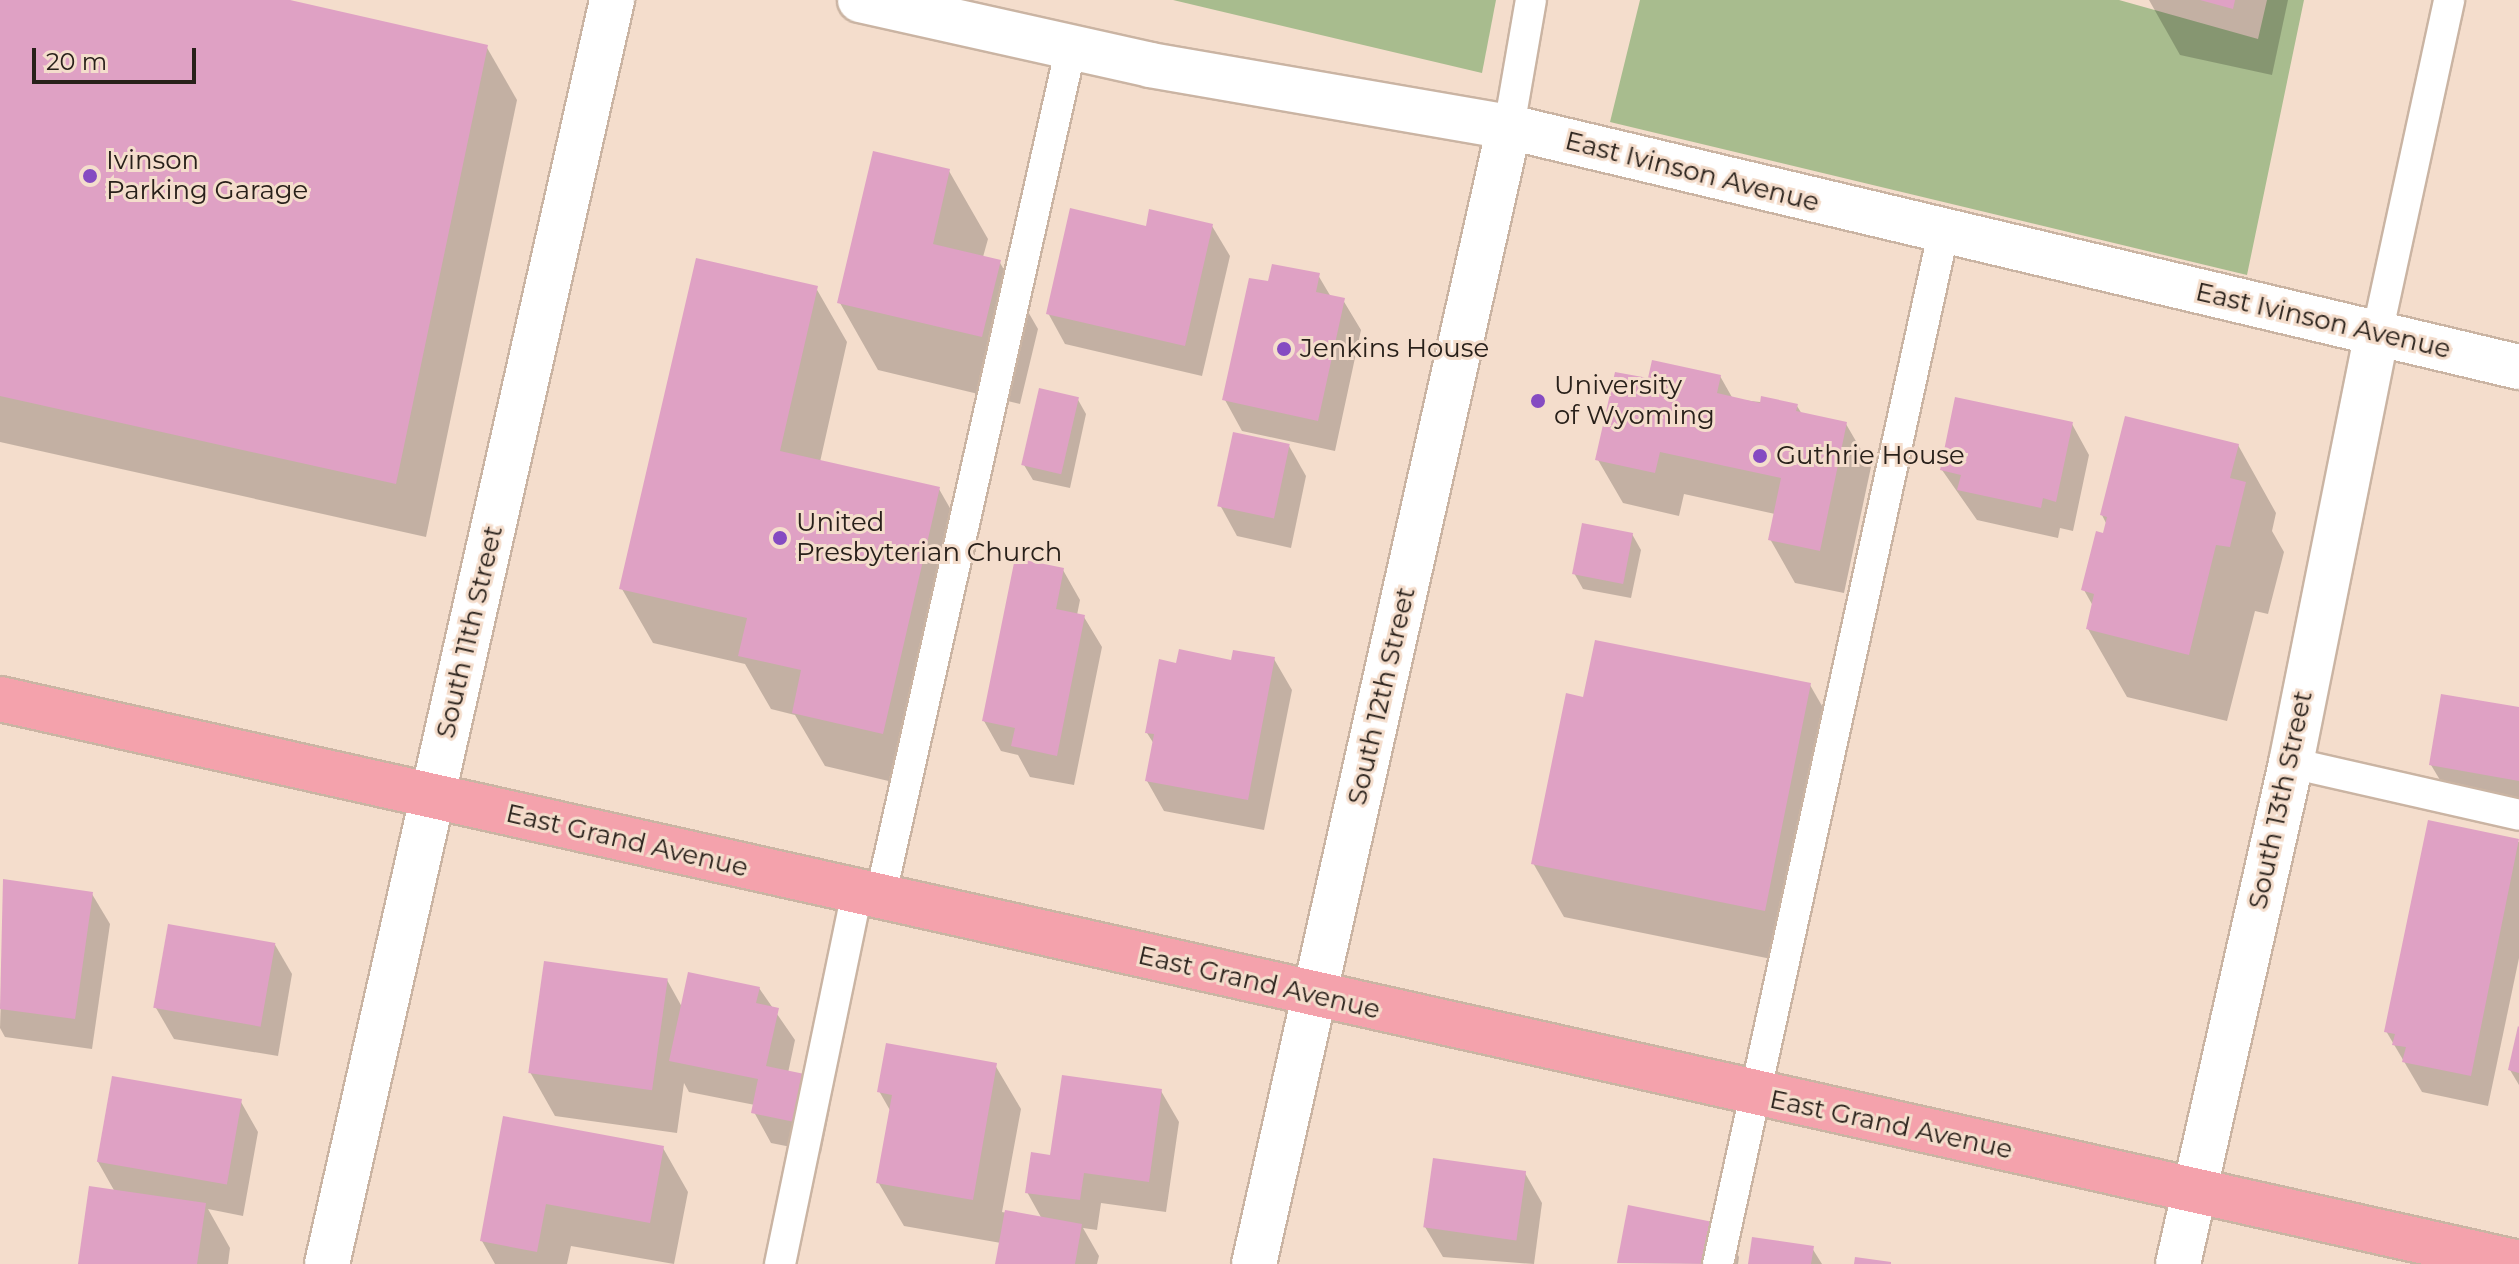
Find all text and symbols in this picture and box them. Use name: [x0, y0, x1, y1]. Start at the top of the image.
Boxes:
scale bar: [36, 32, 200, 82]
text: 20 m: [46, 47, 107, 76]
street label: East Ivinson Avenue: [1562, 125, 1822, 219]
place label: Ivinson Parking Garage: [106, 145, 308, 206]
marker: Ivinson Parking Garage: [81, 167, 99, 185]
street label: East Ivinson Avenue: [2193, 276, 2453, 366]
place label: Jenkins House: [1300, 333, 1489, 365]
marker: Jenkins House: [1275, 340, 1293, 358]
place label: University of Wyoming: [1554, 370, 1715, 432]
marker: University of Wyoming: [1529, 392, 1547, 410]
place label: Guthrie House: [1776, 440, 1965, 472]
marker: Guthrie House: [1751, 447, 1769, 465]
place label: United Presbyterian Church: [796, 507, 1062, 568]
street label: South 11th Street: [430, 523, 510, 741]
marker: United Presbyterian Church: [771, 529, 789, 547]
street label: South 12th Street: [1342, 584, 1422, 808]
street label: South 13th Street: [2243, 688, 2319, 912]
street label: East Grand Avenue: [503, 798, 751, 884]
street label: East Grand Avenue: [1135, 940, 1383, 1026]
street label: East Grand Avenue: [1767, 1084, 2015, 1166]

